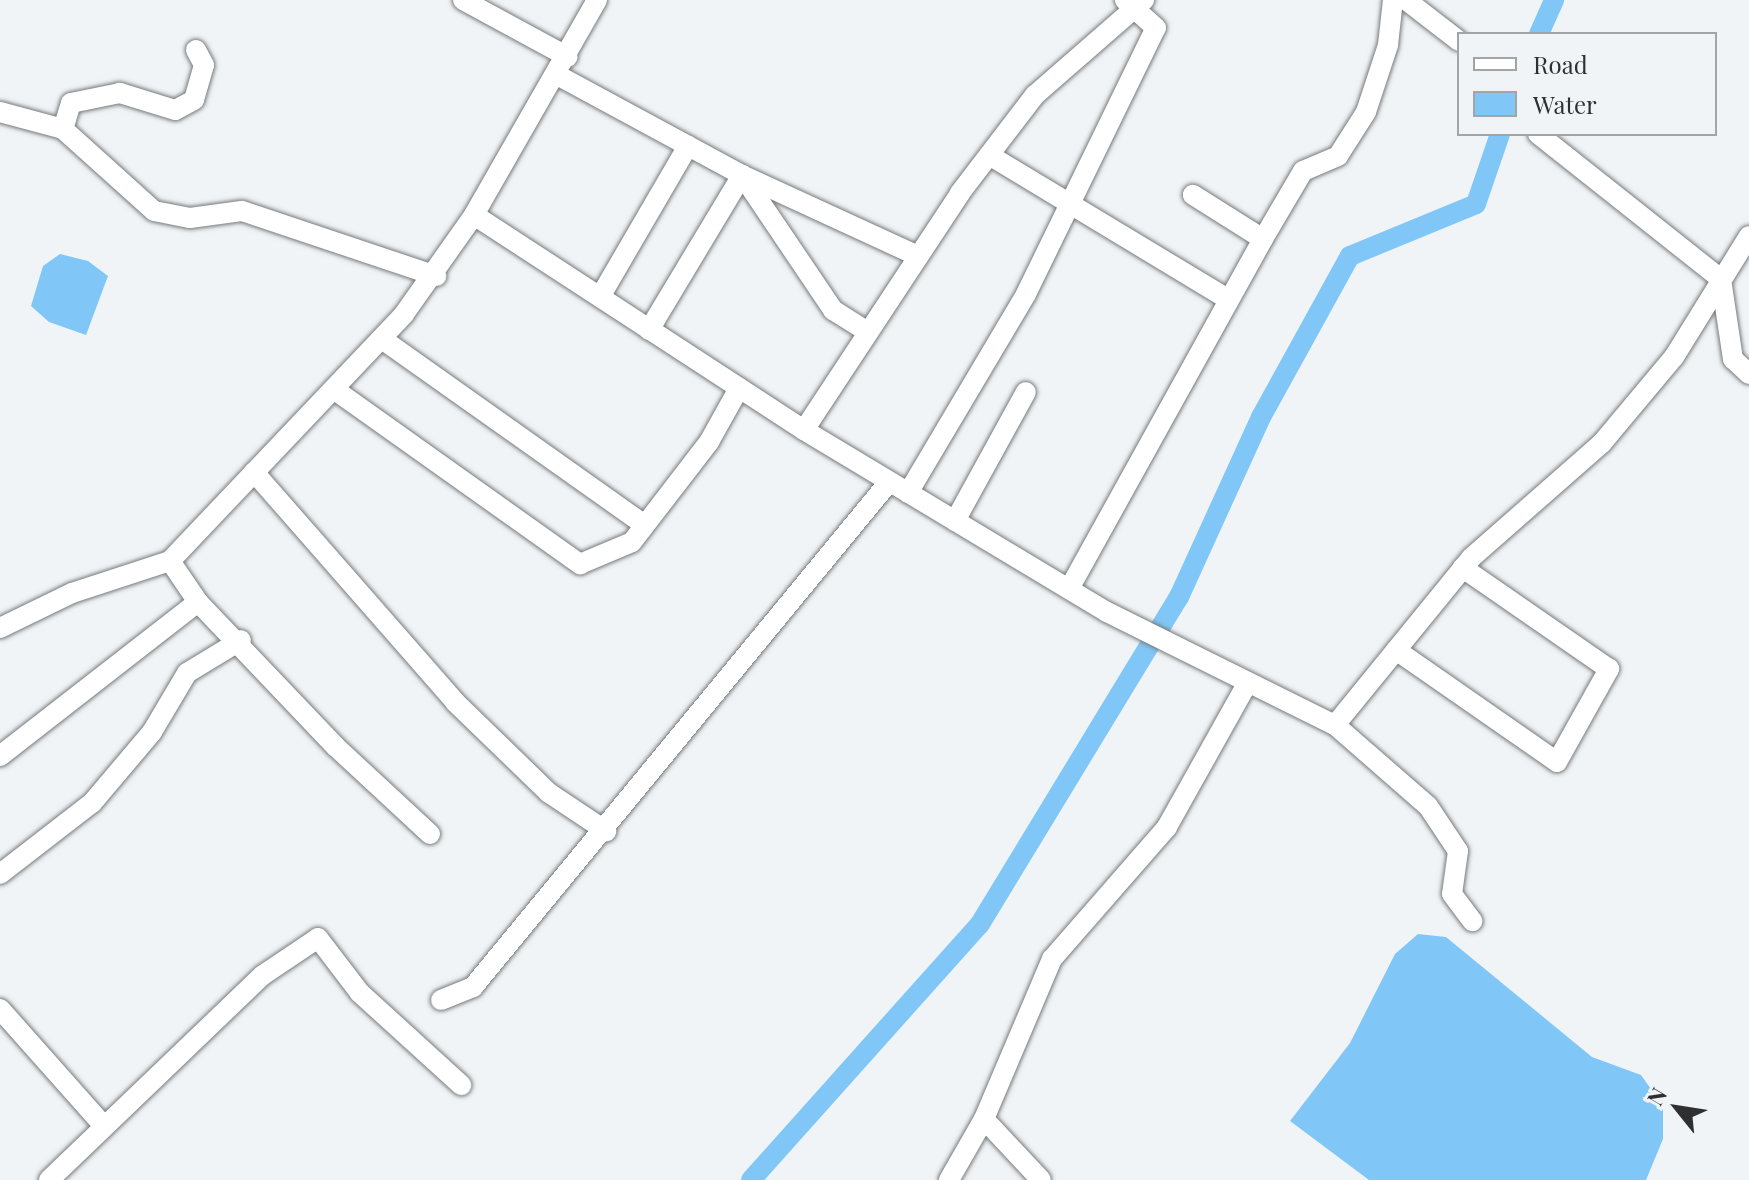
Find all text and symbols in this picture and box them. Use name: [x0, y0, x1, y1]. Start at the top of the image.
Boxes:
legend: [1457, 32, 1717, 136]
text: Road: [1533, 48, 1588, 80]
text: Water: [1533, 88, 1597, 120]
north arrow: [1637, 1068, 1717, 1148]
text: N: [1639, 1082, 1673, 1110]

